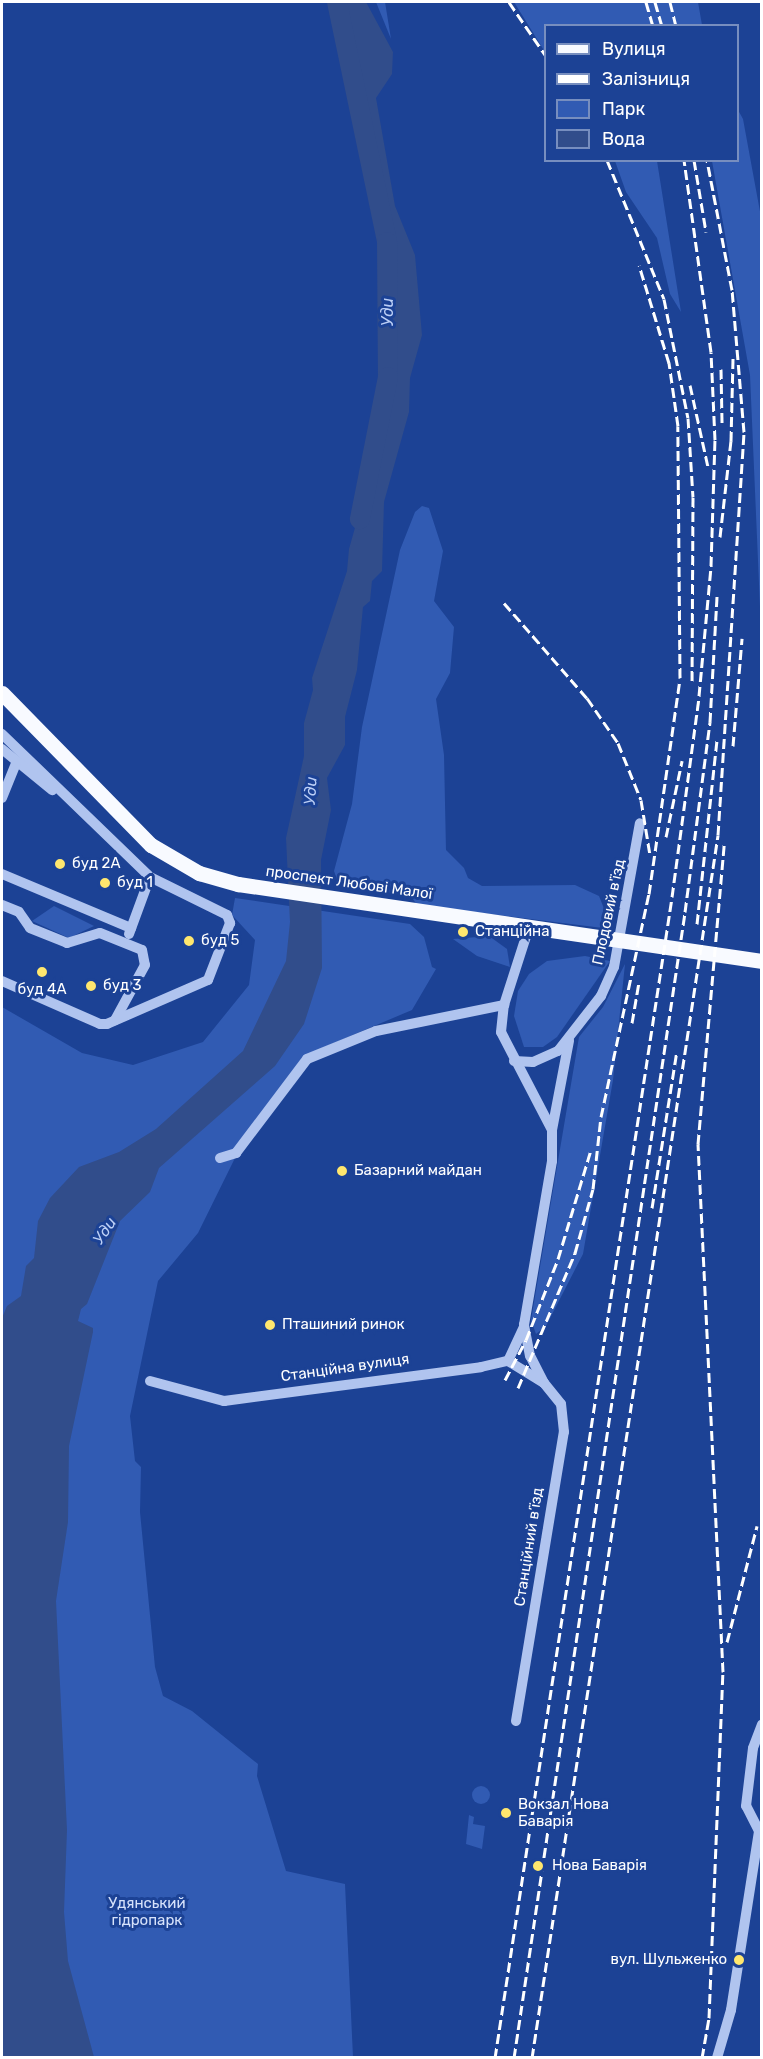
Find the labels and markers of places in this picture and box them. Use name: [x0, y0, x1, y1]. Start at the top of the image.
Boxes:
place label: буд 2А: [72, 855, 120, 873]
marker: буд 2А: [53, 857, 67, 871]
place label: буд 1: [117, 874, 153, 892]
marker: буд 1: [98, 876, 112, 890]
place label: Станційна: [475, 923, 550, 941]
marker: Станційна: [456, 925, 470, 939]
place label: буд 5: [201, 932, 240, 950]
marker: буд 5: [182, 934, 196, 948]
marker: буд 4А: [35, 965, 49, 979]
place label: буд 3: [103, 977, 142, 995]
marker: буд 3: [84, 979, 98, 993]
place label: буд 4А: [18, 981, 66, 999]
place label: Базарний майдан: [354, 1162, 482, 1180]
marker: Базарний майдан: [335, 1164, 349, 1178]
place label: Пташиний ринок: [282, 1316, 405, 1334]
marker: Пташиний ринок: [263, 1318, 277, 1332]
place label: Вокзал Нова Баварія: [518, 1795, 609, 1830]
marker: Вокзал Нова Баварія: [499, 1806, 513, 1820]
marker: Нова Баварія: [529, 1857, 547, 1875]
place label: Нова Баварія: [552, 1857, 647, 1875]
place label: вул. Шульженко: [611, 1951, 727, 1969]
marker: вул. Шульженко: [732, 1953, 746, 1967]

